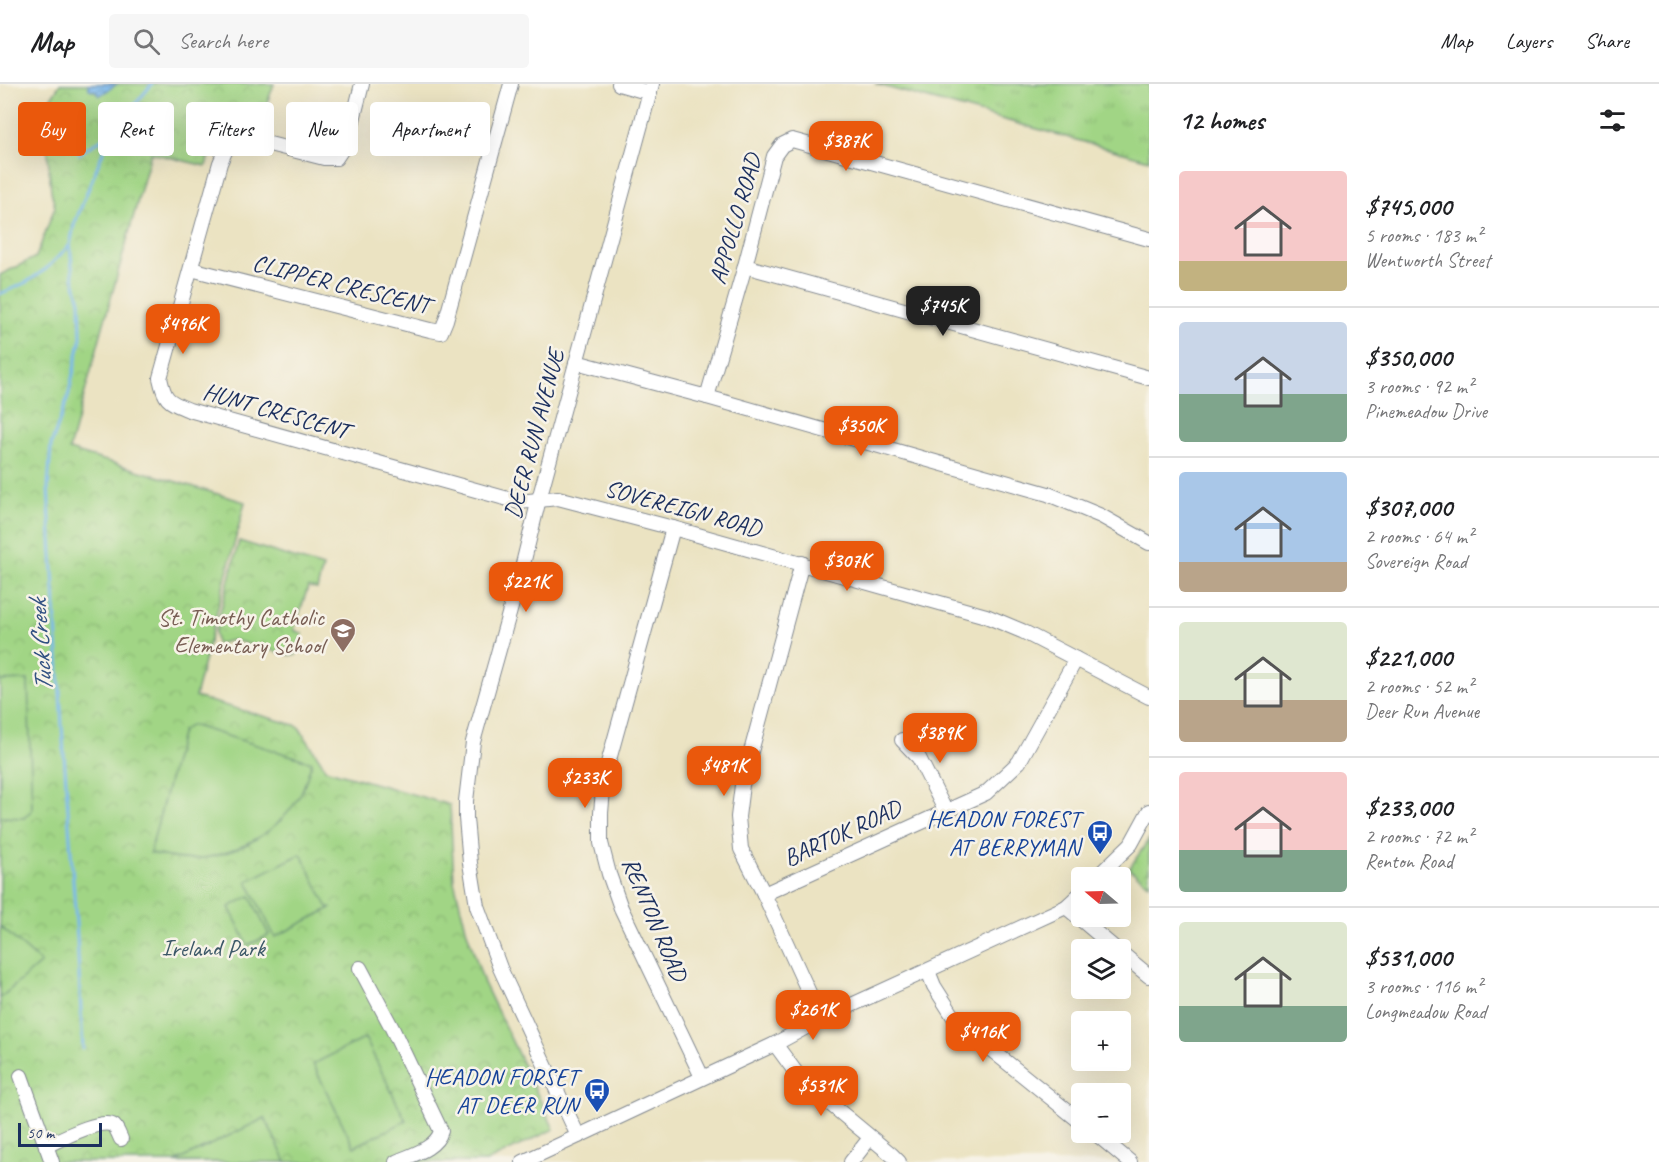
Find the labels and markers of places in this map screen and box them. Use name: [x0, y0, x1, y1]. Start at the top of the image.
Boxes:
pin: $387K: [804, 121, 888, 172]
pin: $745K: [901, 286, 985, 337]
pin: $496K: [141, 304, 225, 355]
pin: $350K: [819, 406, 903, 457]
pin: $307K: [805, 541, 889, 592]
pin: $221K: [484, 562, 568, 613]
place label: St. Timothy Catholic Elementary School: [158, 602, 328, 660]
school or university icon: St. Timothy Catholic Elementary School: [328, 616, 358, 654]
pin: $389K: [898, 713, 982, 764]
pin: $481K: [682, 746, 766, 797]
pin: $233K: [543, 758, 627, 809]
place label: HEADON FOREST AT BERRYMAN: [927, 804, 1085, 862]
bus stop icon: HEADON FOREST AT BERRYMAN: [1085, 818, 1115, 856]
pin: $261K: [771, 990, 855, 1041]
pin: $416K: [941, 1012, 1025, 1063]
place label: HEADON FORSET AT DEER RUN: [425, 1062, 583, 1120]
pin: $531K: [779, 1066, 863, 1117]
bus stop icon: HEADON FORSET AT DEER RUN: [582, 1076, 612, 1114]

